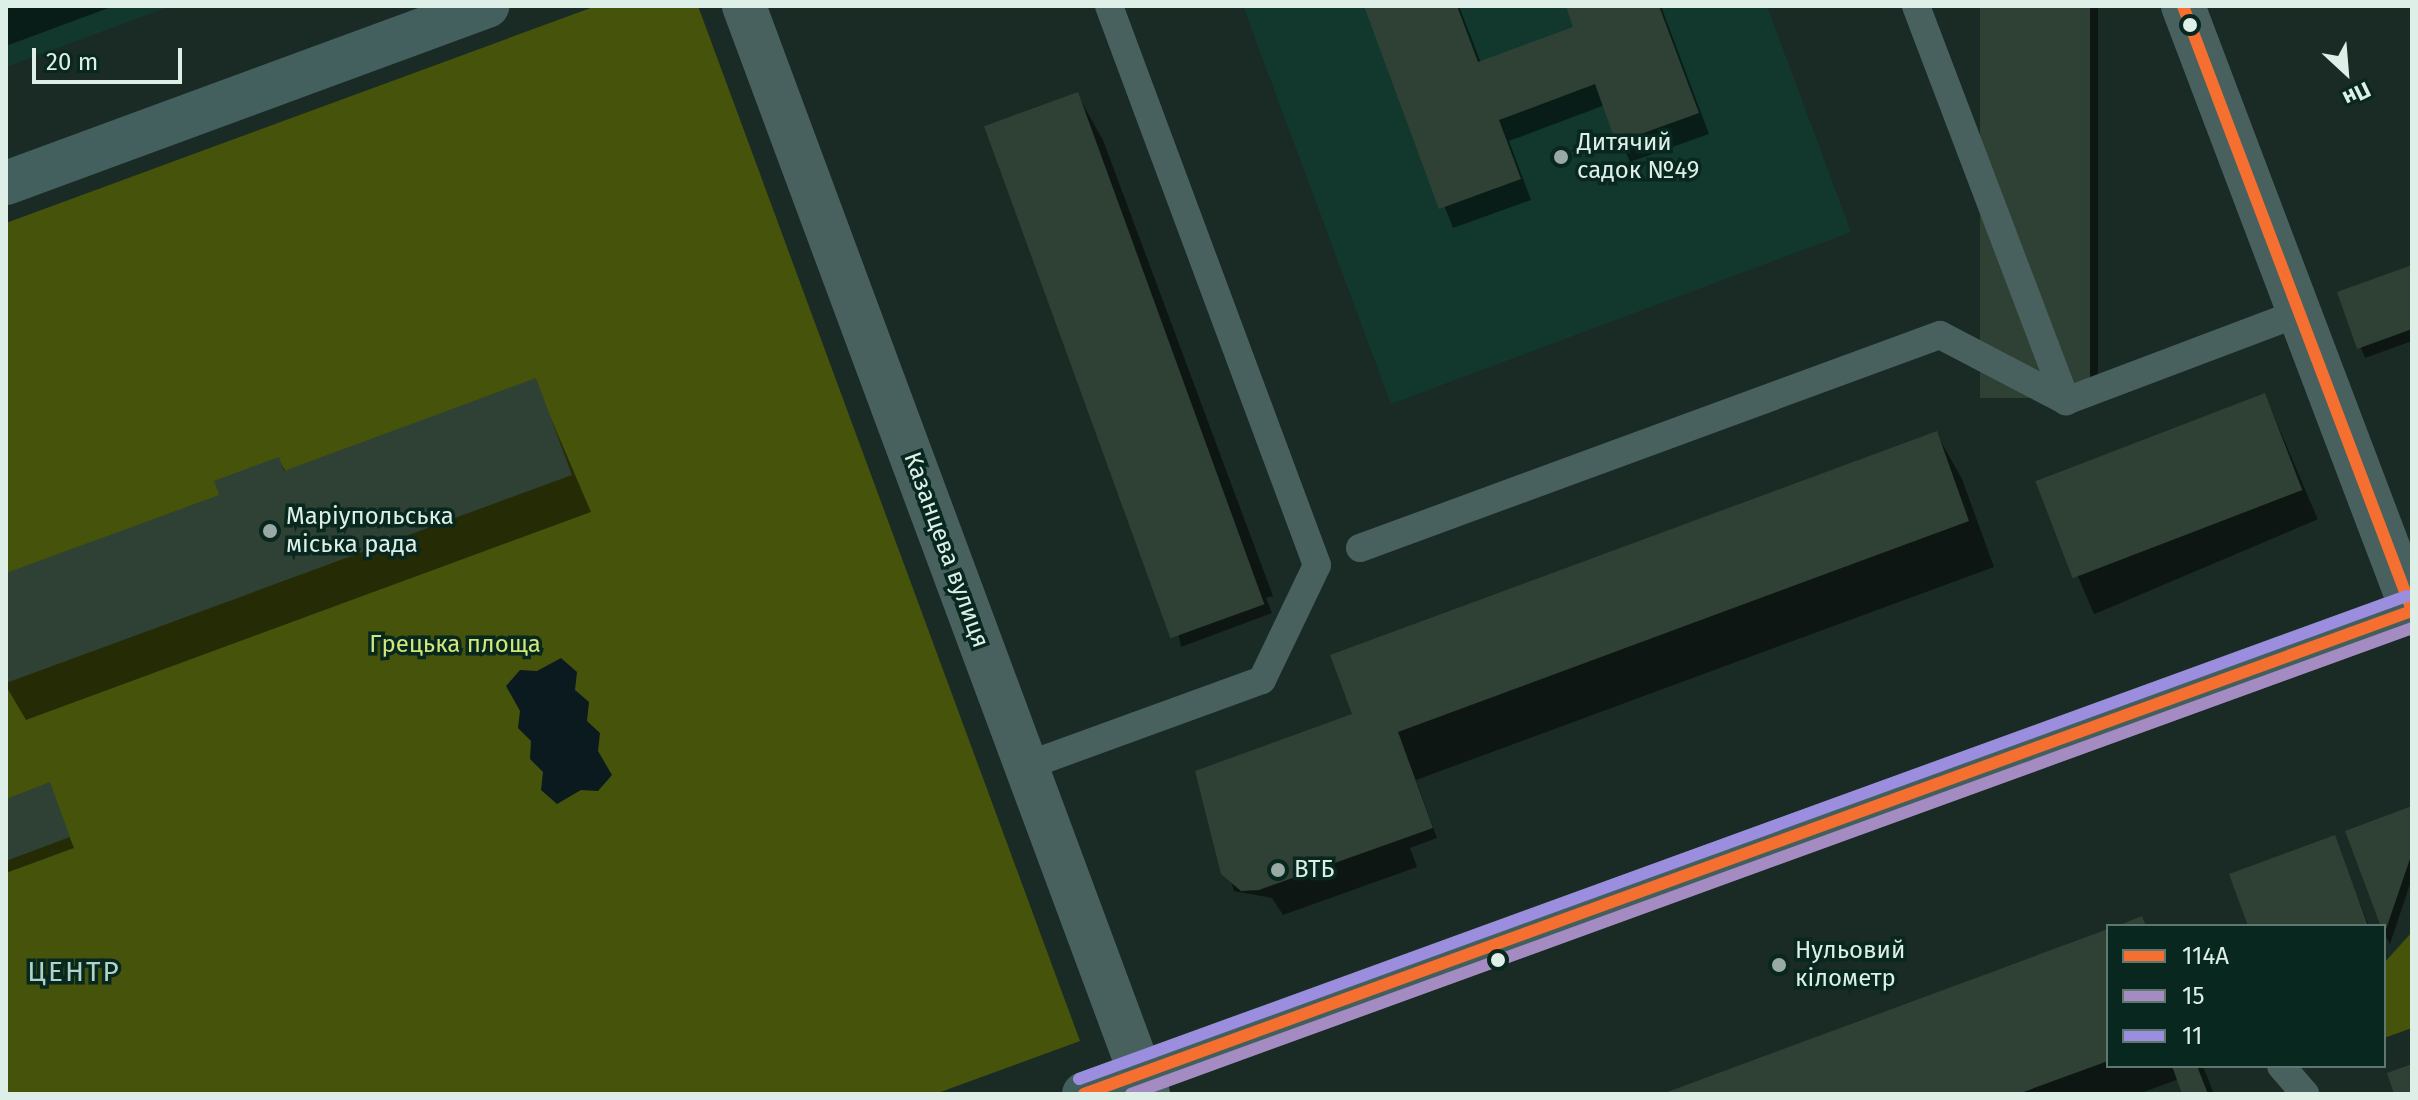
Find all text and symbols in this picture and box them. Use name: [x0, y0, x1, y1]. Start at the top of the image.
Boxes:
unlabelled marker: [2182, 17, 2198, 33]
scale bar: [36, 32, 186, 82]
north arrow: [2306, 32, 2386, 112]
text: 20 m: [46, 48, 98, 76]
text: Пн: [2338, 76, 2375, 112]
place label: Дитячий садок №49: [1577, 129, 1699, 185]
marker: Дитячий садок №49: [1552, 148, 1570, 166]
street label: Казанцева вулиця: [897, 448, 995, 652]
place label: Маріупольська міська рада: [286, 503, 454, 559]
marker: Маріупольська міська рада: [261, 522, 279, 540]
park label: Грецька площа: [369, 631, 541, 659]
place label: ВТБ: [1294, 856, 1334, 884]
marker: ВТБ: [1269, 861, 1287, 879]
legend: [2106, 924, 2386, 1068]
place label: Нульовий кілометр: [1795, 937, 1905, 993]
text: 114А: [2182, 942, 2229, 970]
unlabelled marker: [1490, 952, 1506, 968]
district label: ЦЕНТР: [27, 955, 121, 989]
marker: Нульовий кілометр: [1770, 956, 1788, 974]
text: 15: [2182, 982, 2204, 1010]
text: 11: [2182, 1022, 2202, 1050]

